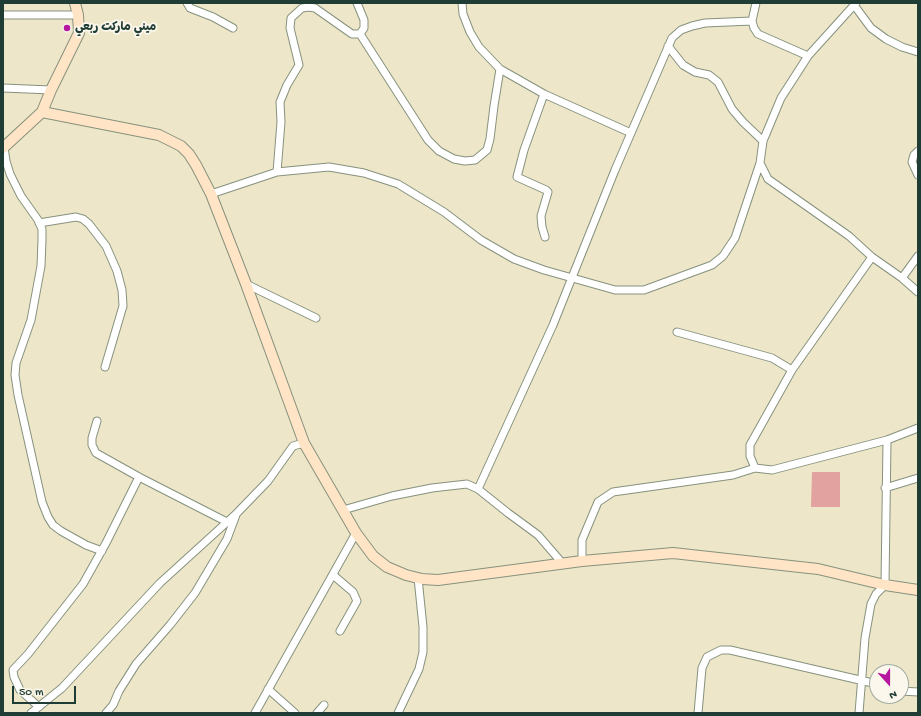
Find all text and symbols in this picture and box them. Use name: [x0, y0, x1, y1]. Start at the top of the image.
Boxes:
place label: ميني ماركت ربعي: [75, 21, 156, 35]
marker: ميني ماركت ربعي: [62, 23, 72, 33]
north arrow: [869, 664, 909, 704]
scale bar: [14, 678, 78, 704]
text: 50 m: [19, 686, 44, 700]
text: N: [887, 687, 898, 701]

